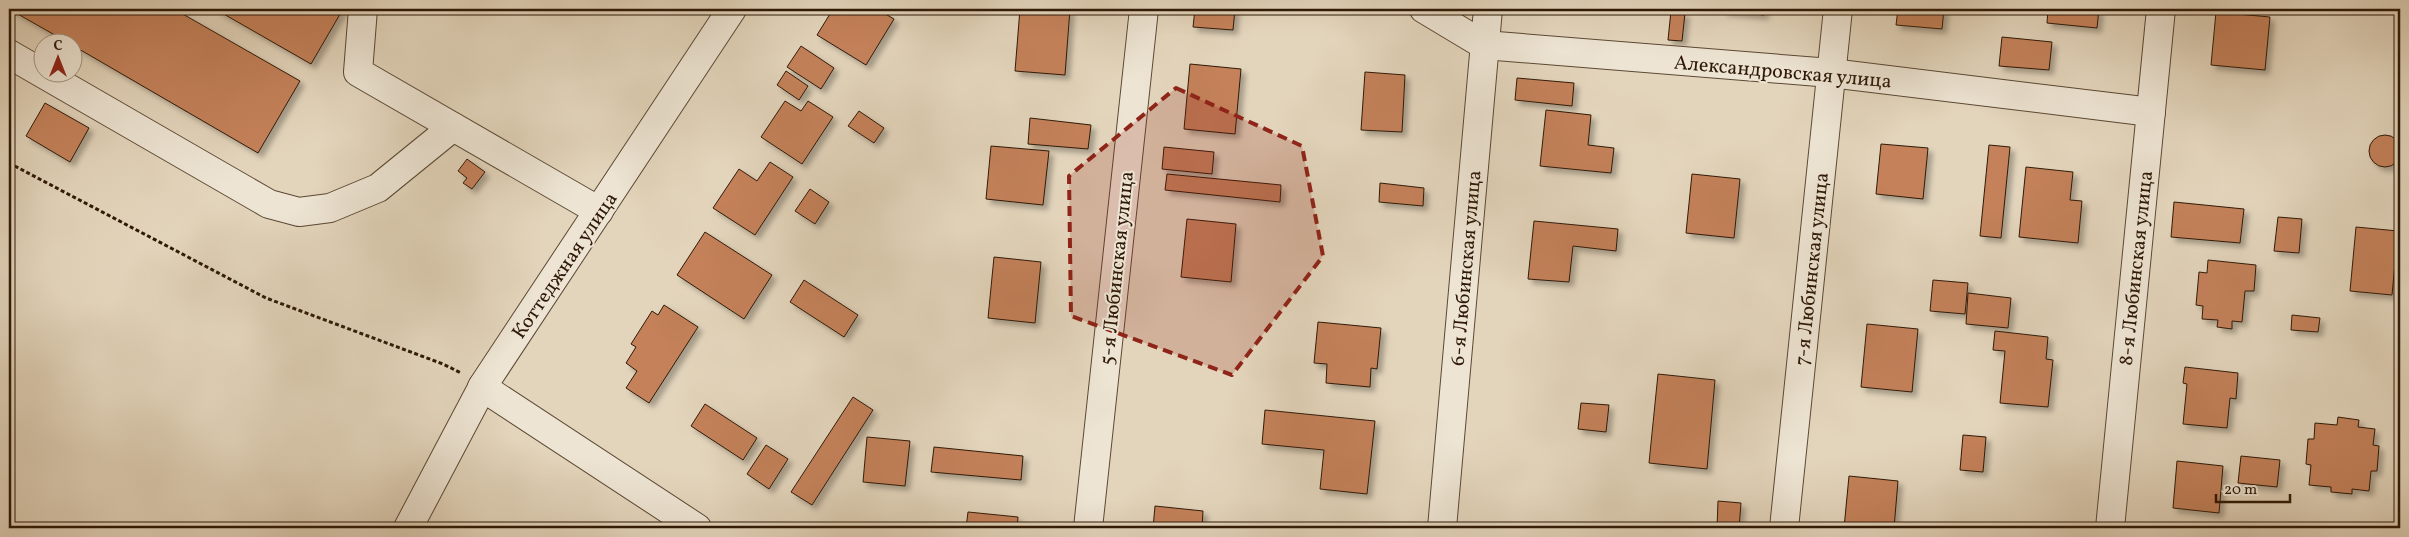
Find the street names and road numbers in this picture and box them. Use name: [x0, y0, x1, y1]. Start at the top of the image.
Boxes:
street label: Александровская улица: [1673, 50, 1893, 96]
street label: 6-я Любинская улица: [1444, 169, 1489, 367]
street label: 8-я Любинская улица: [2113, 169, 2161, 367]
street label: 5-я Любинская улица: [1094, 170, 1142, 367]
street label: 7-я Любинская улица: [1789, 171, 1837, 367]
street label: Коттеджная улица: [506, 187, 625, 345]

